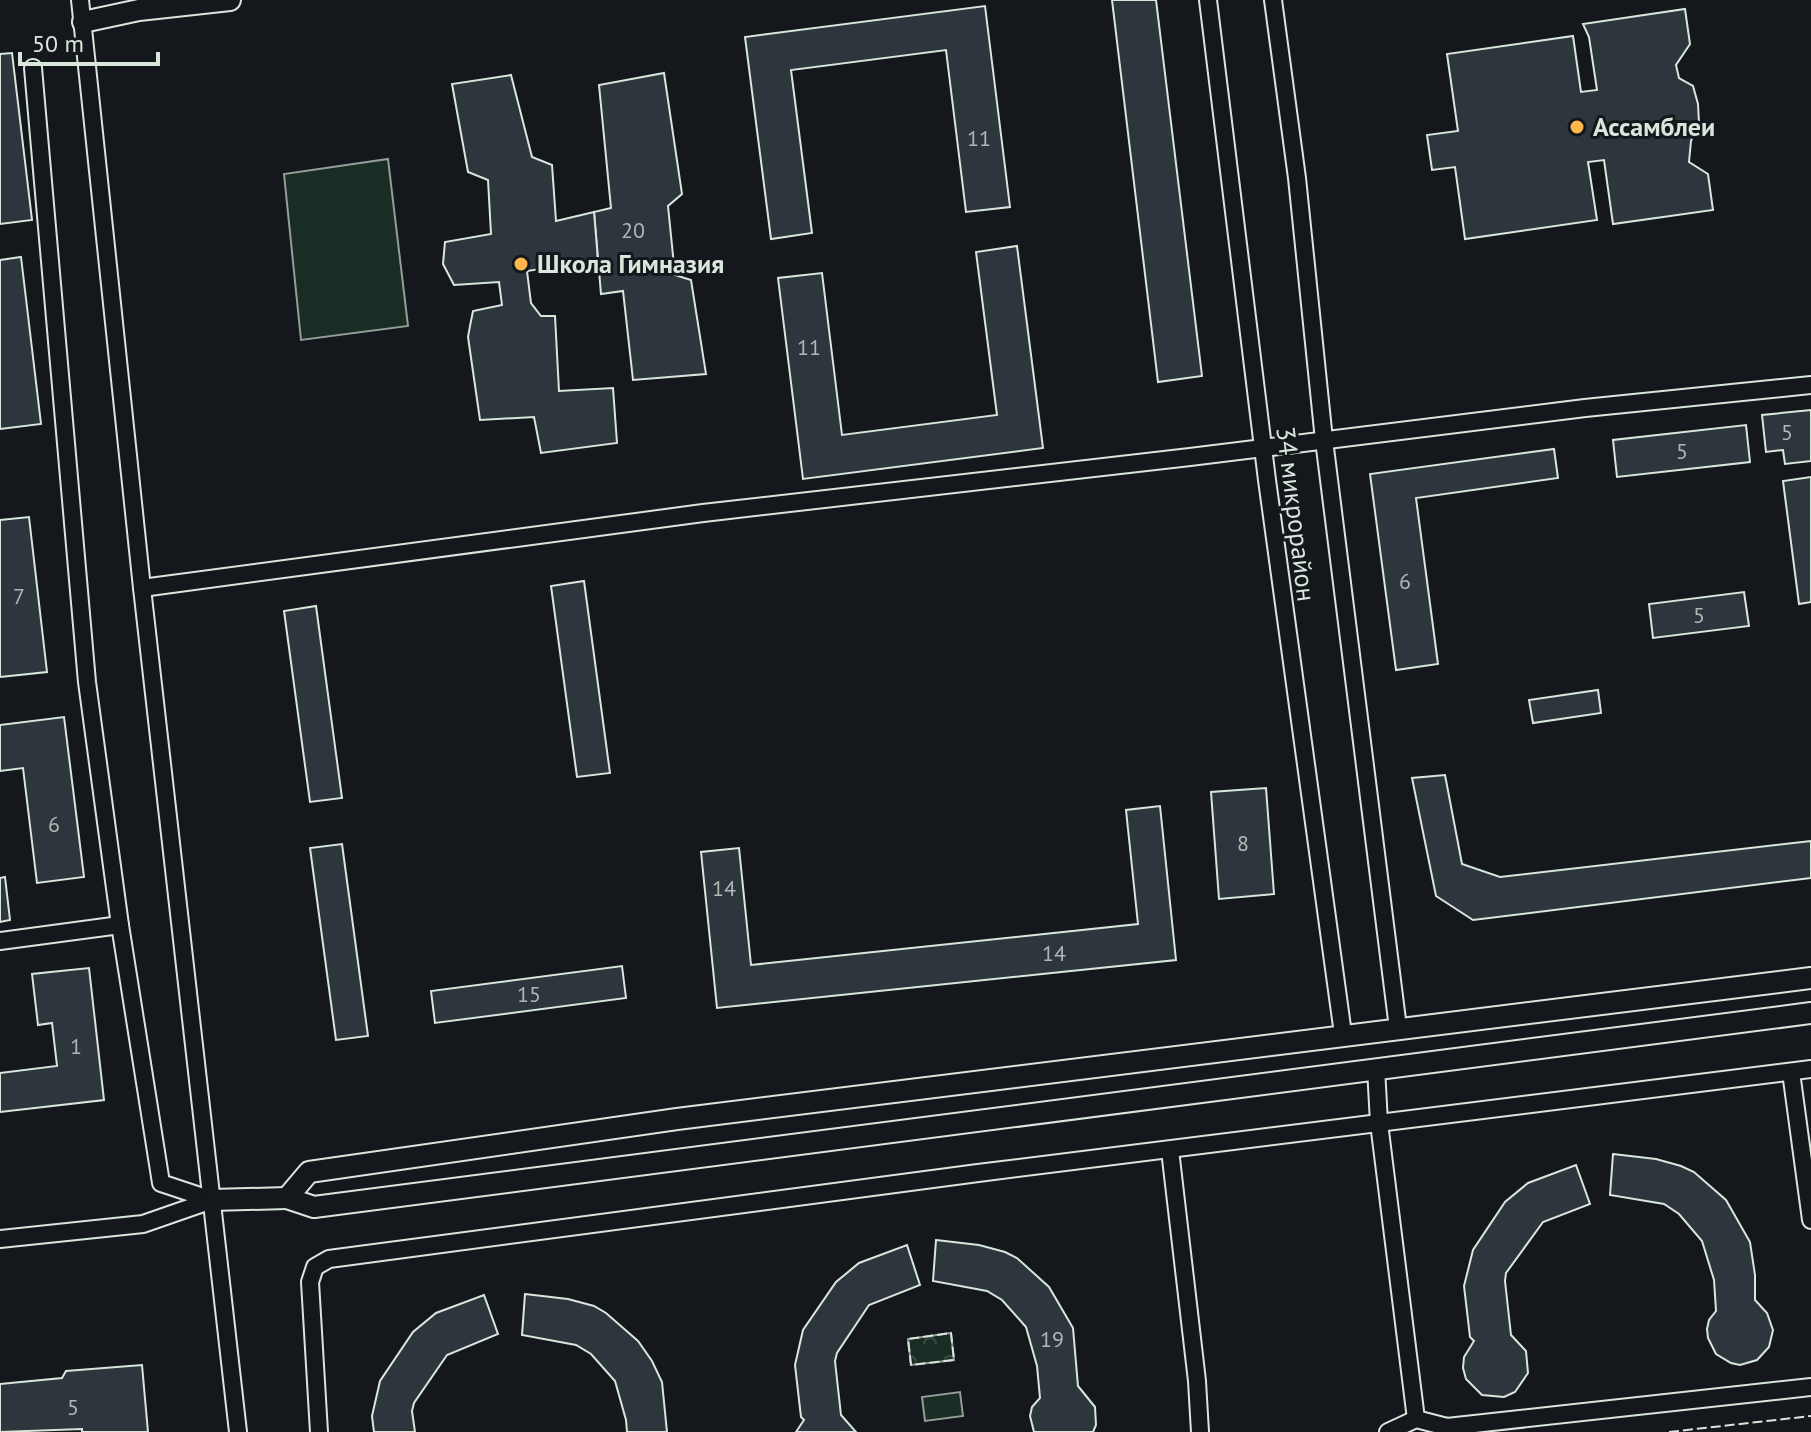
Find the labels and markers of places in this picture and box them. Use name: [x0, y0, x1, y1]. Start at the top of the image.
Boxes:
place label: Ассамблеи: [1593, 110, 1715, 143]
marker: Ассамблеи: [1568, 118, 1586, 136]
place label: Школа Гимназия: [537, 247, 724, 280]
marker: Школа Гимназия: [512, 255, 530, 273]

